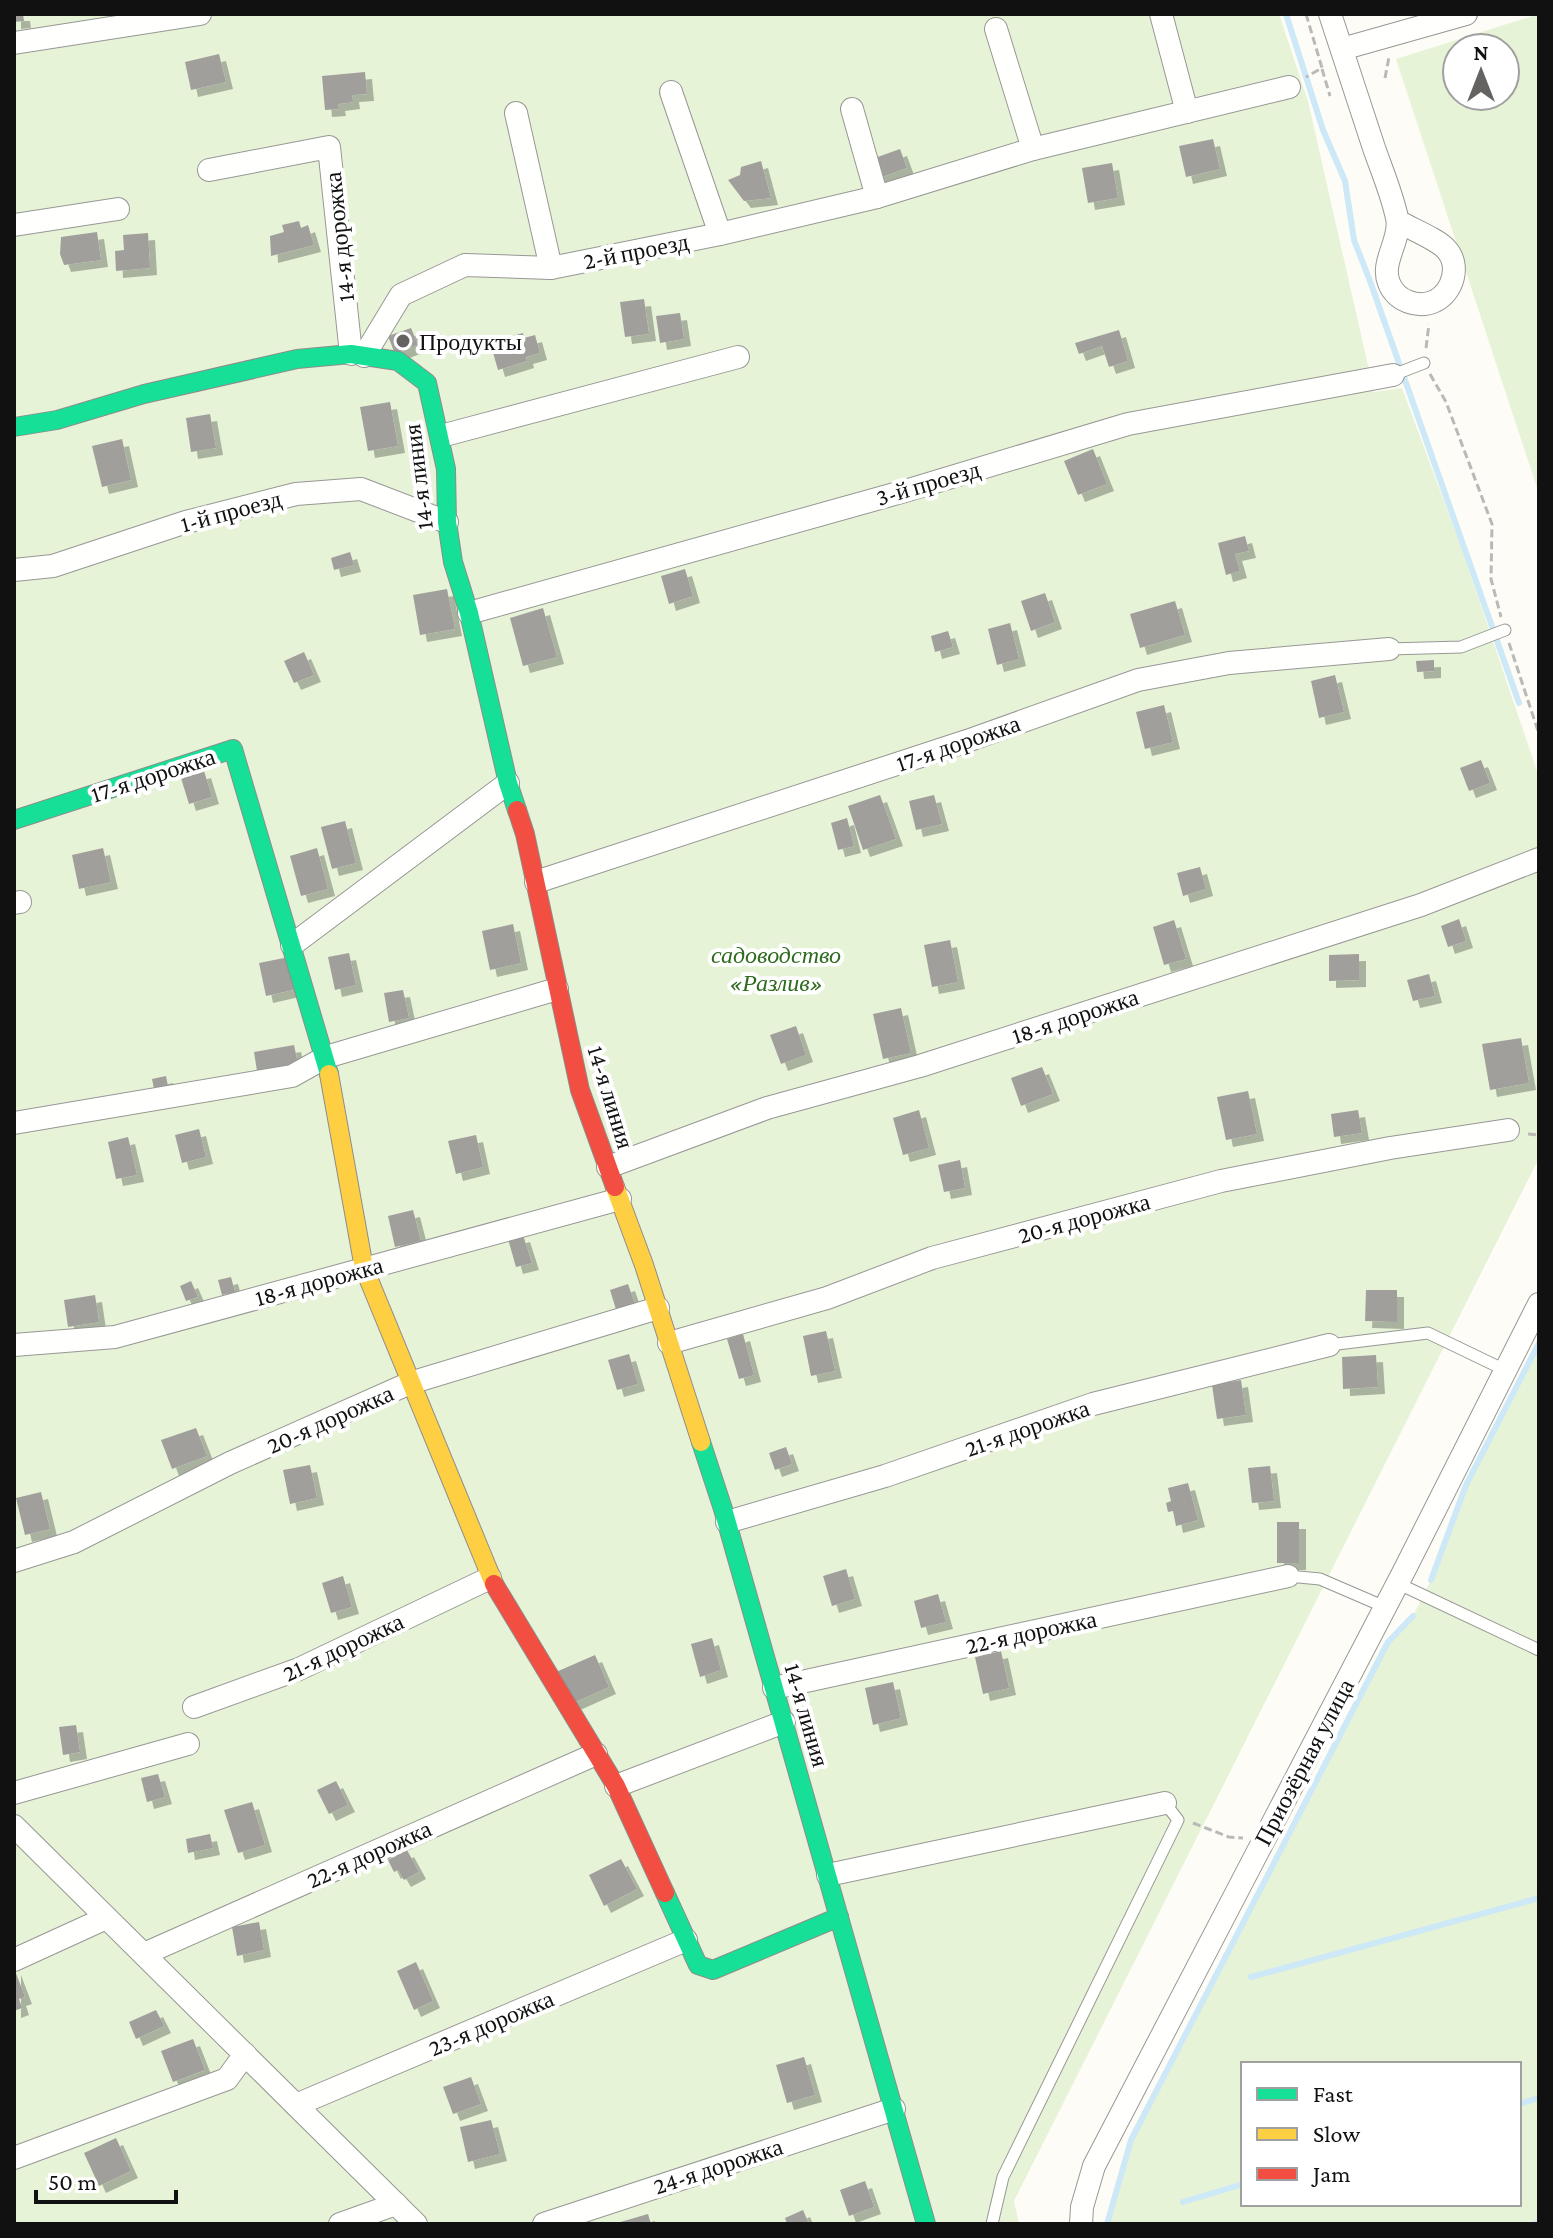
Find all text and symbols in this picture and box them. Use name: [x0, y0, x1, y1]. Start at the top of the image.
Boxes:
north arrow: [1441, 32, 1521, 112]
text: N: [1474, 40, 1489, 65]
street label: 14-я дорожка: [319, 170, 359, 303]
street label: 2-й проезд: [581, 228, 691, 274]
place label: Продукты: [419, 328, 522, 355]
marker: Продукты: [394, 332, 412, 350]
street label: 14-я линия: [398, 423, 438, 531]
street label: 3-й проезд: [873, 455, 983, 511]
street label: 1-й проезд: [178, 485, 284, 537]
street label: 17-я дорожка: [893, 709, 1024, 777]
street label: 17-я дорожка: [87, 742, 219, 808]
park label: садоводство «Разлив»: [711, 941, 841, 996]
street label: 18-я дорожка: [1008, 983, 1142, 1049]
street label: 14-я линия: [583, 1042, 639, 1152]
street label: 20-я дорожка: [1015, 1187, 1153, 1249]
street label: 18-я дорожка: [252, 1251, 386, 1311]
street label: 20-я дорожка: [263, 1379, 398, 1459]
street label: 21-я дорожка: [961, 1394, 1093, 1462]
street label: 22-я дорожка: [963, 1605, 1099, 1659]
street label: 21-я дорожка: [278, 1607, 408, 1687]
street label: 14-я линия: [779, 1660, 835, 1770]
street label: Приозёрная улица: [1249, 1674, 1359, 1850]
street label: 22-я дорожка: [303, 1814, 436, 1893]
street label: 23-я дорожка: [424, 1984, 558, 2061]
legend: [1241, 2062, 1521, 2206]
text: Fast: [1313, 2080, 1354, 2107]
text: Slow: [1313, 2120, 1360, 2147]
street label: 24-я дорожка: [650, 2132, 786, 2200]
scale bar: [36, 2154, 176, 2204]
text: Jam: [1311, 2160, 1351, 2187]
text: 50 m: [48, 2168, 97, 2195]

